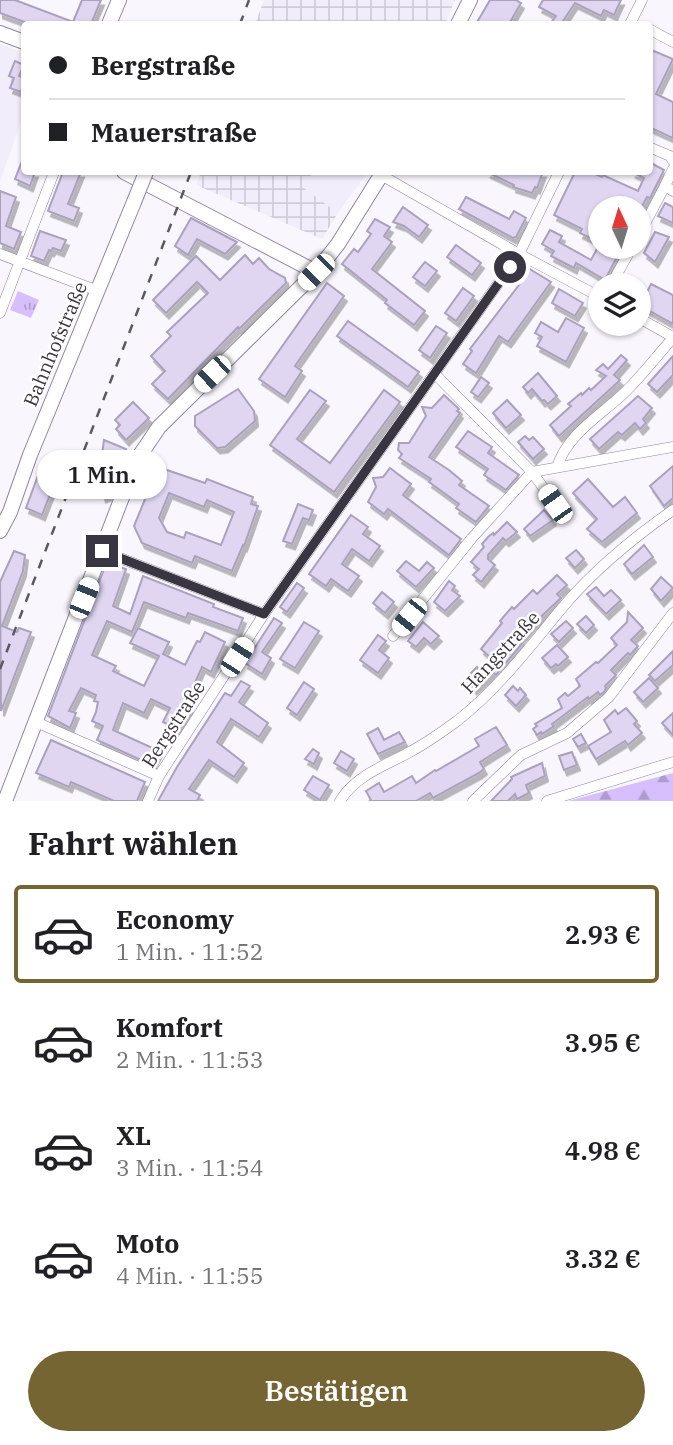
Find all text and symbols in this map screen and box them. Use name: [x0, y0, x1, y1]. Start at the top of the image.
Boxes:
text: Bergstraße: [91, 48, 235, 82]
text: Mauerstraße: [91, 115, 257, 149]
north arrow: [588, 196, 651, 259]
map controls: [588, 196, 651, 336]
car: [294, 250, 339, 294]
route start: [494, 251, 526, 283]
button: layers: [588, 273, 651, 336]
street label: Bahnhofstraße: [18, 278, 92, 410]
car: [190, 352, 235, 396]
callout: 1 Min.: [37, 449, 167, 498]
text: 1 Min.: [68, 459, 136, 489]
car: [535, 481, 576, 527]
route end: [86, 535, 118, 567]
car: [67, 575, 102, 621]
car: [388, 594, 431, 640]
street label: Hangstraße: [455, 605, 545, 699]
car: [217, 634, 258, 680]
street label: Bergstraße: [136, 676, 210, 772]
text: Fahrt wählen: [28, 822, 238, 864]
text: Economy: [116, 902, 234, 936]
icon: car: [32, 903, 95, 966]
text: 2.93 €: [565, 917, 641, 951]
text: 1 Min. · 11:52: [116, 936, 263, 966]
text: Komfort: [116, 1010, 223, 1044]
icon: car: [32, 1011, 95, 1074]
text: 3.95 €: [565, 1025, 641, 1059]
text: 2 Min. · 11:53: [116, 1044, 263, 1074]
text: XL: [116, 1118, 151, 1152]
icon: car: [32, 1119, 95, 1182]
text: 4.98 €: [565, 1133, 641, 1167]
text: 3 Min. · 11:54: [116, 1152, 263, 1182]
text: Moto: [116, 1226, 179, 1260]
icon: car: [32, 1227, 95, 1290]
text: 3.32 €: [565, 1241, 641, 1275]
text: 4 Min. · 11:55: [116, 1260, 263, 1290]
button: Bestätigen: [28, 1351, 645, 1431]

